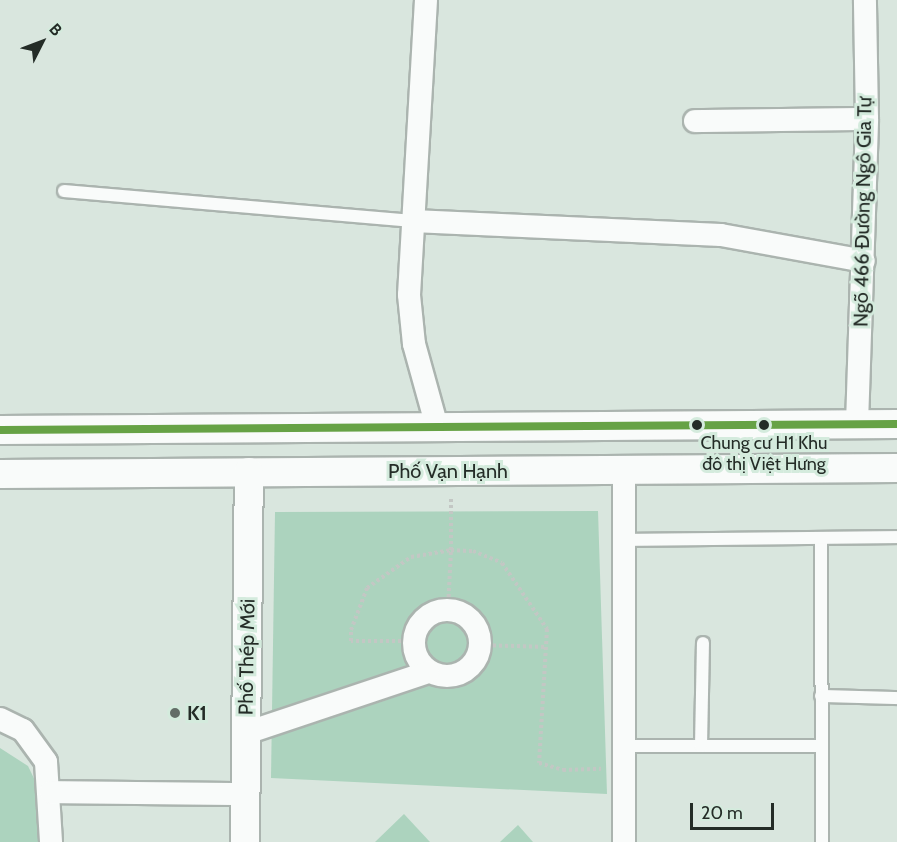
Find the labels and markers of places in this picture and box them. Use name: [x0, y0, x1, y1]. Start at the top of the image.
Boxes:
unlabelled marker: [691, 419, 703, 431]
marker: Chung cư H1 Khu đô thị Việt Hưng: [758, 419, 770, 431]
place label: Chung cư H1 Khu đô thị Việt Hưng: [700, 433, 828, 476]
place label: K1: [187, 701, 207, 725]
marker: K1: [168, 706, 182, 720]

